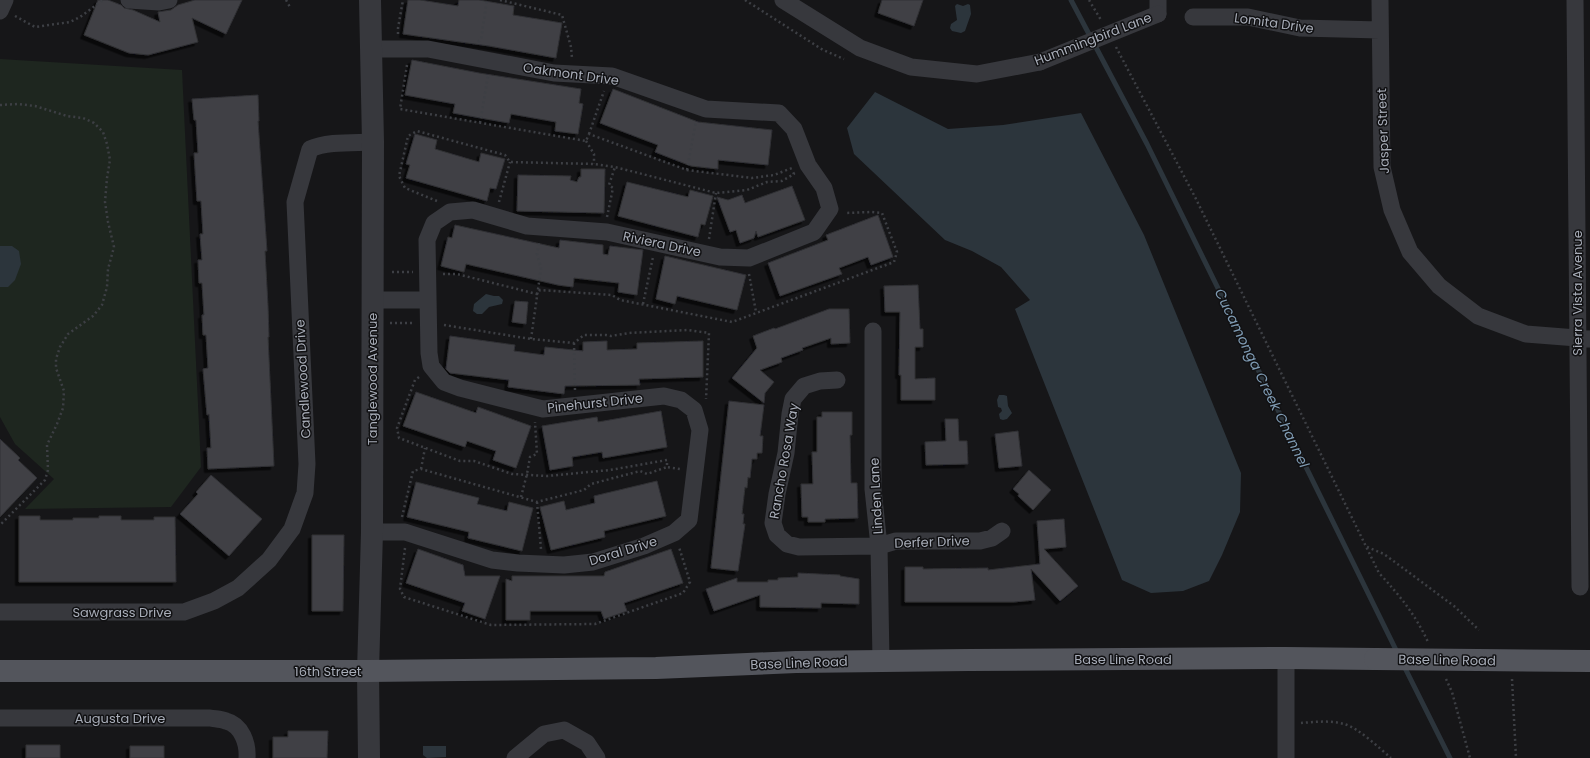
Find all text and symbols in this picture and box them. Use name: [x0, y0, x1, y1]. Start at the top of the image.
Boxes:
street label: Hummingbird Lane: [1032, 8, 1154, 70]
street label: Lomita Drive: [1233, 8, 1315, 38]
street label: Oakmont Drive: [522, 58, 620, 90]
street label: Jasper Street: [1372, 88, 1394, 174]
street label: Riviera Drive: [621, 226, 703, 262]
street label: Sierra Vista Avenue: [1568, 230, 1587, 356]
water label: Cucamonga Creek Channel: [1210, 285, 1314, 472]
street label: Tanglewood Avenue: [363, 313, 382, 445]
street label: Candlewood Drive: [290, 319, 316, 439]
street label: Pinehurst Drive: [546, 389, 644, 417]
street label: Rancho Rosa Way: [764, 401, 804, 520]
street label: Linden Lane: [865, 457, 887, 535]
street label: Derfer Drive: [894, 531, 970, 553]
street label: Doral Drive: [587, 532, 659, 570]
street label: Sawgrass Drive: [72, 603, 172, 622]
street label: Base Line Road: [1074, 650, 1172, 669]
street label: Base Line Road: [1398, 650, 1496, 670]
street label: Base Line Road: [750, 652, 848, 674]
street label: 16th Street: [294, 662, 362, 681]
street label: Augusta Drive: [75, 709, 165, 728]

